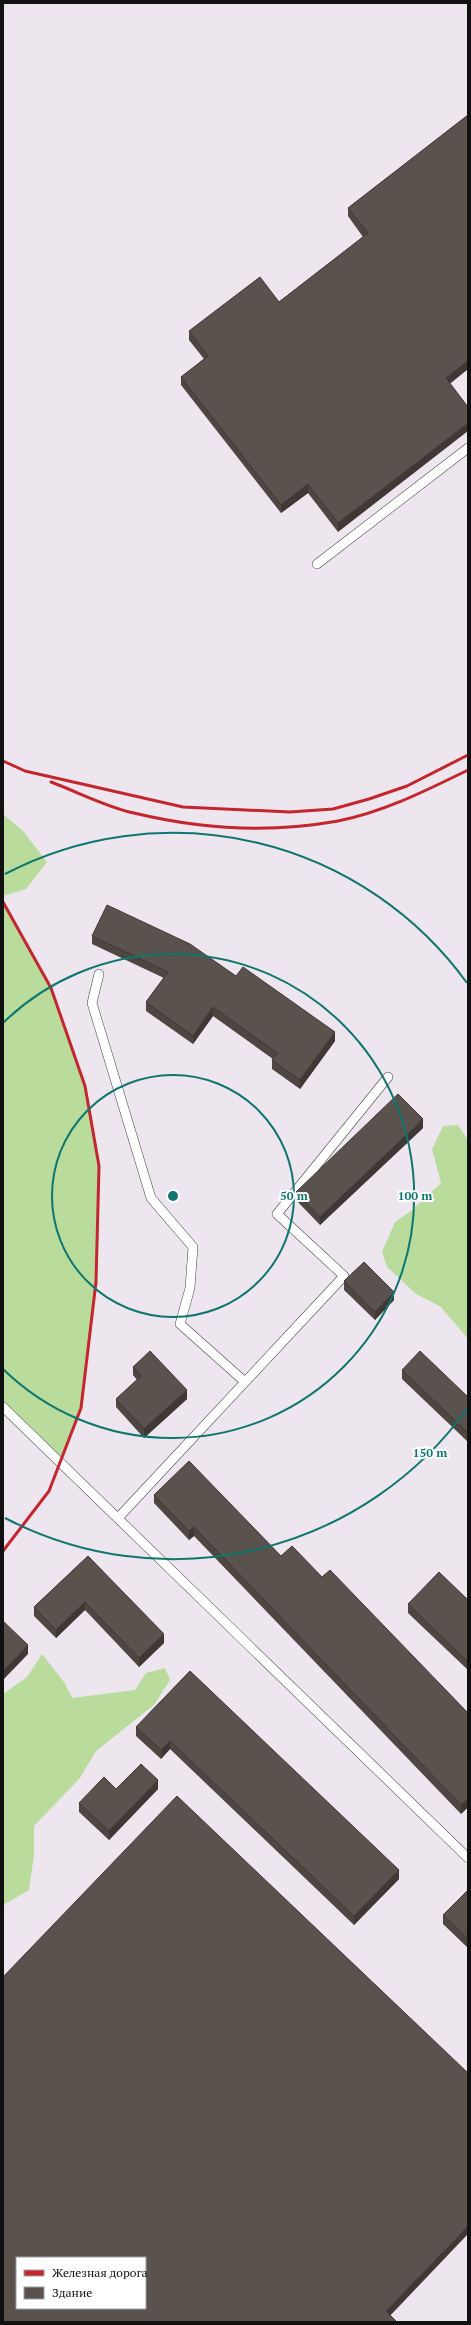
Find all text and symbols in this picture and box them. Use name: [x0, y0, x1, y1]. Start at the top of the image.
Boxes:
text: 50 m: [280, 1188, 308, 1203]
text: 100 m: [398, 1188, 432, 1203]
centre of rings: [166, 1189, 180, 1203]
text: 150 m: [413, 1445, 447, 1460]
legend: [16, 2257, 146, 2309]
text: Железная дорога: [52, 2265, 148, 2280]
text: Здание: [52, 2285, 92, 2300]

